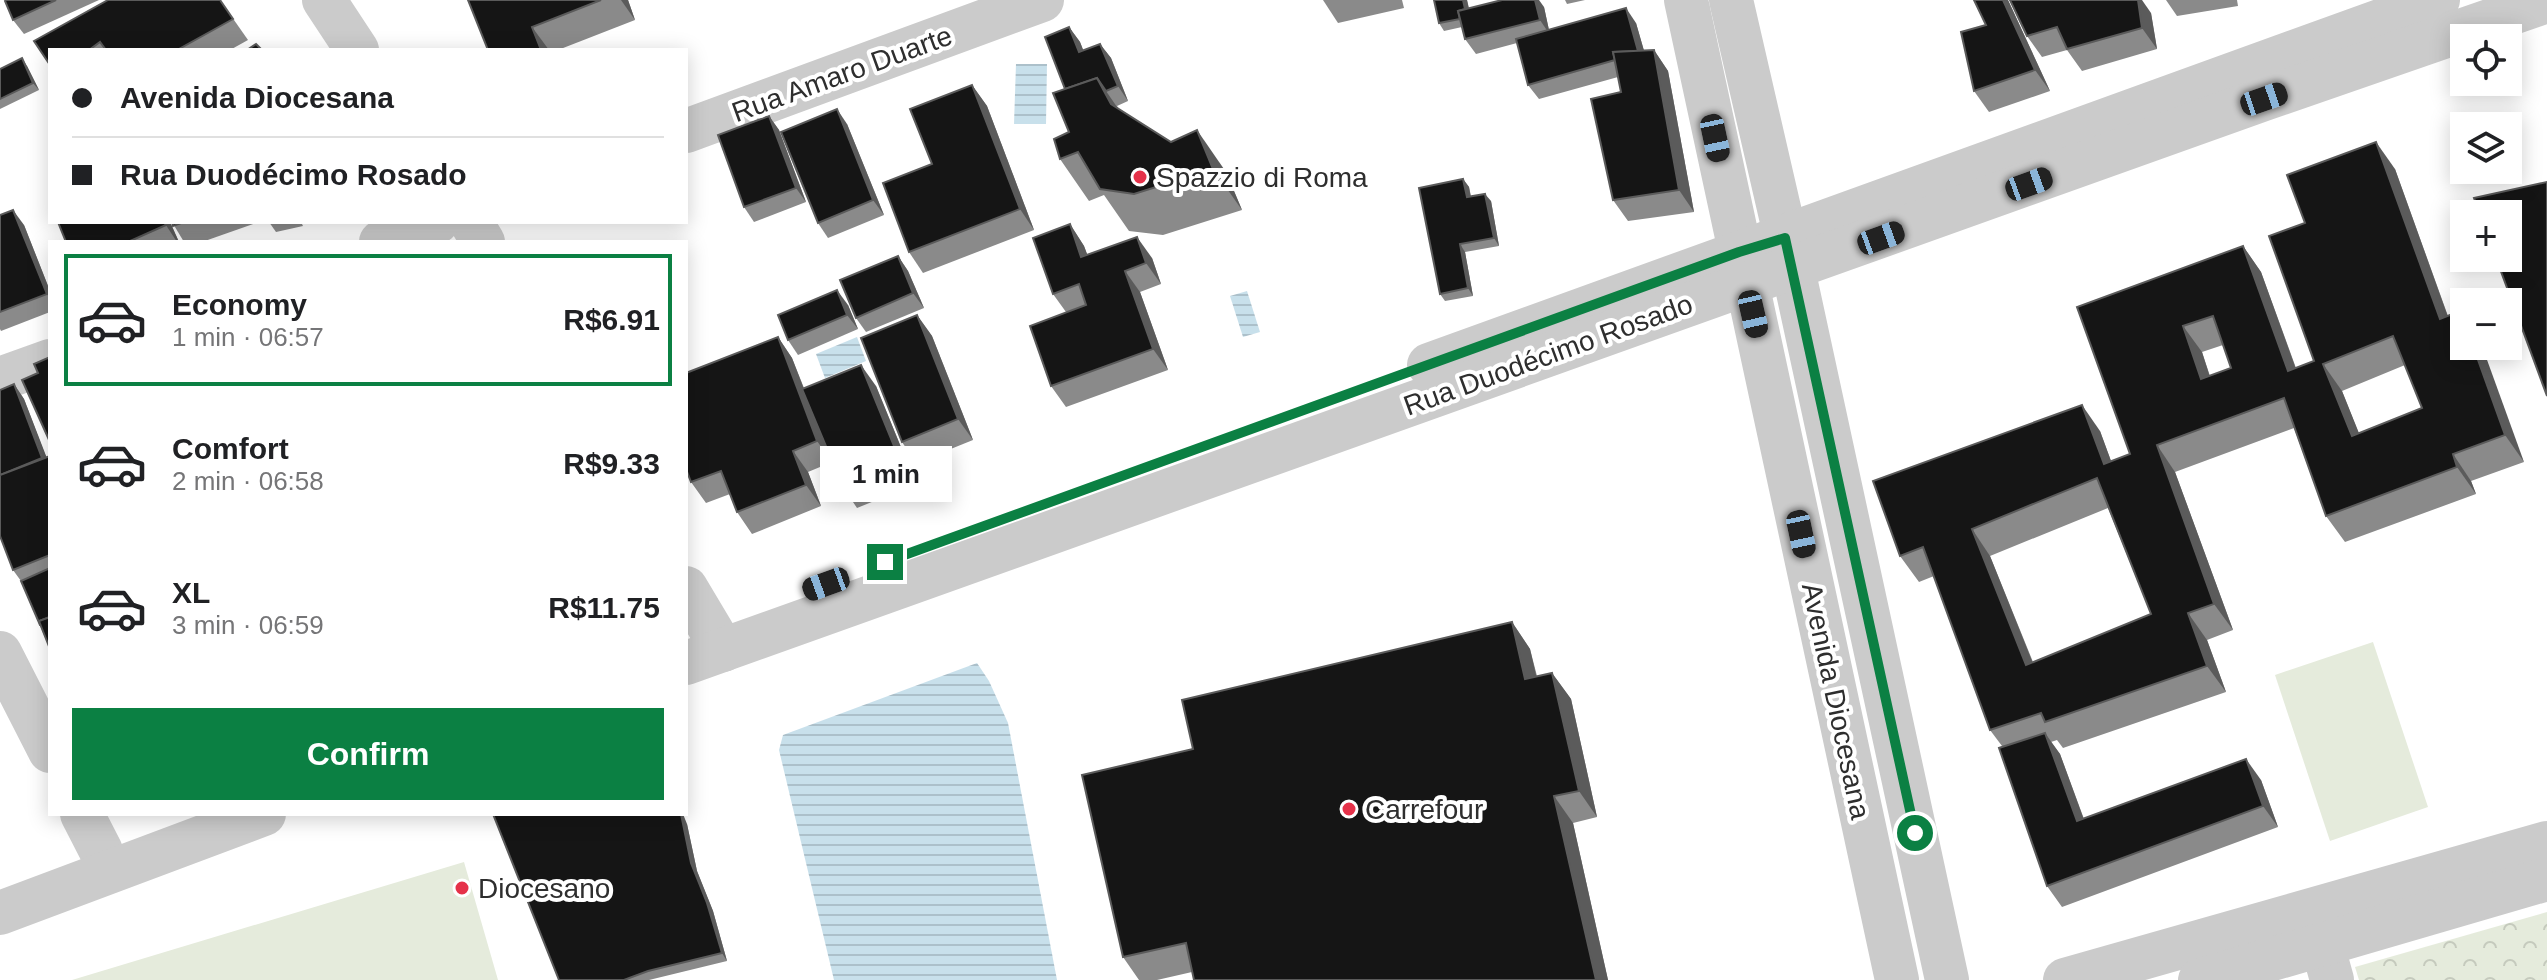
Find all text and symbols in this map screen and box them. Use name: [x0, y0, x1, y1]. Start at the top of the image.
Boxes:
street label: Rua Amaro Duarte: [728, 20, 956, 128]
map controls: [2450, 24, 2522, 360]
button: locate: [2450, 24, 2522, 96]
car: [2237, 80, 2291, 118]
text: Avenida Diocesana: [120, 81, 394, 114]
car: [1698, 112, 1732, 164]
button: layers: [2450, 112, 2522, 184]
text: Rua Duodécimo Rosado: [120, 158, 467, 191]
place label: Spazzio di Roma: [1156, 162, 1368, 193]
car: [2002, 165, 2056, 203]
marker: Spazzio di Roma: [1131, 168, 1149, 186]
button: +: [2450, 200, 2522, 272]
car: [1854, 219, 1908, 257]
icon: car: [76, 284, 148, 356]
text: Economy: [172, 288, 307, 321]
street label: Rua Duodécimo Rosado: [1399, 288, 1697, 422]
car: [1736, 288, 1770, 340]
button: −: [2450, 288, 2522, 360]
text: R$6.91: [563, 303, 660, 336]
text: 1 min · 06:57: [172, 322, 324, 352]
icon: car: [76, 428, 148, 500]
text: Comfort: [172, 432, 289, 465]
callout: 1 min: [819, 446, 951, 502]
text: R$9.33: [563, 447, 660, 480]
text: 1 min: [852, 459, 920, 489]
text: 2 min · 06:58: [172, 466, 324, 496]
car: [1784, 508, 1818, 560]
route end: [867, 544, 903, 580]
car: [799, 565, 853, 603]
icon: car: [76, 572, 148, 644]
text: XL: [172, 576, 210, 609]
street label: Avenida Diocesana: [1796, 580, 1876, 822]
text: R$11.75: [548, 591, 660, 624]
text: 3 min · 06:59: [172, 610, 324, 640]
button: Confirm: [72, 708, 664, 800]
place label: Carrefour: [1365, 794, 1483, 825]
marker: Carrefour: [1340, 800, 1358, 818]
route start: [1897, 815, 1933, 851]
place label: Diocesano: [478, 873, 610, 904]
marker: Diocesano: [453, 879, 471, 897]

